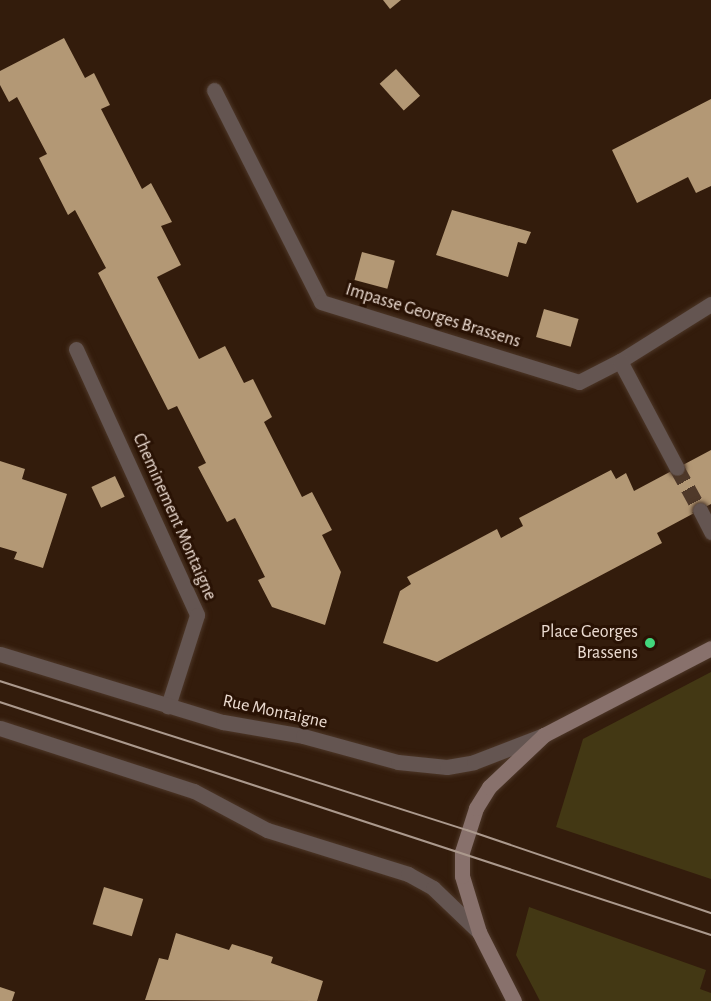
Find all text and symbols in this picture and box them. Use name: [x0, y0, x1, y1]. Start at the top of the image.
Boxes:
street label: Impasse Georges Brassens: [343, 279, 523, 353]
street label: Cheminement Montaigne: [127, 430, 221, 604]
place label: Place Georges Brassens: [541, 622, 638, 664]
marker: Place Georges Brassens: [643, 636, 657, 650]
street label: Rue Montaigne: [221, 690, 329, 734]

